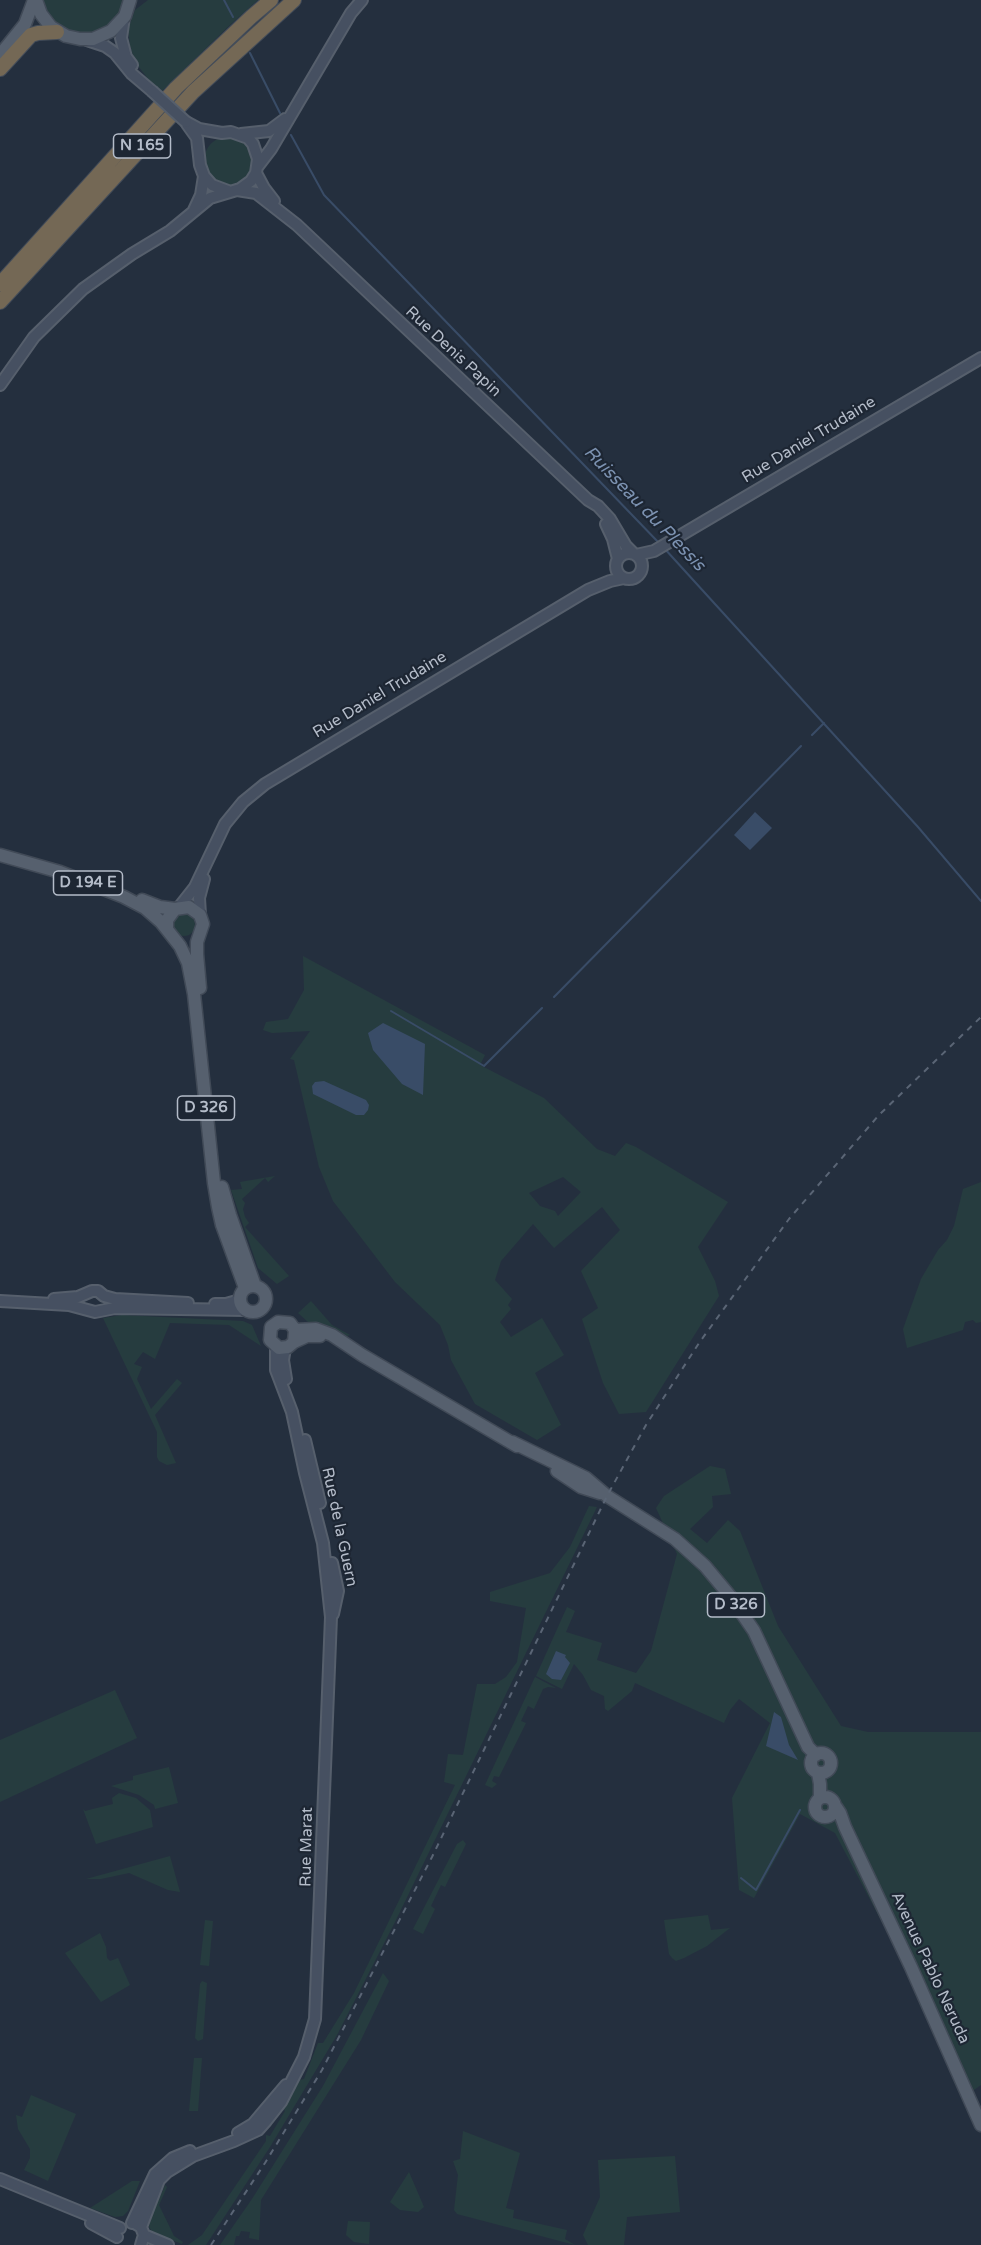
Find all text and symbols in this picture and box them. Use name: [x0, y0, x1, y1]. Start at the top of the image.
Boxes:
road number: N 165: [114, 134, 170, 158]
street label: Rue Denis Papin: [401, 303, 505, 401]
street label: Rue Daniel Trudaine: [739, 392, 879, 488]
water label: Ruisseau du Plessis: [579, 442, 709, 576]
street label: Rue Daniel Trudaine: [310, 647, 450, 743]
road number: D 194 E: [54, 871, 122, 895]
road number: D 326: [178, 1096, 234, 1120]
street label: Rue de la Guern: [317, 1466, 361, 1588]
road number: D 326: [708, 1593, 764, 1617]
street label: Rue Marat: [297, 1807, 317, 1887]
street label: Avenue Pablo Neruda: [886, 1889, 974, 2047]

